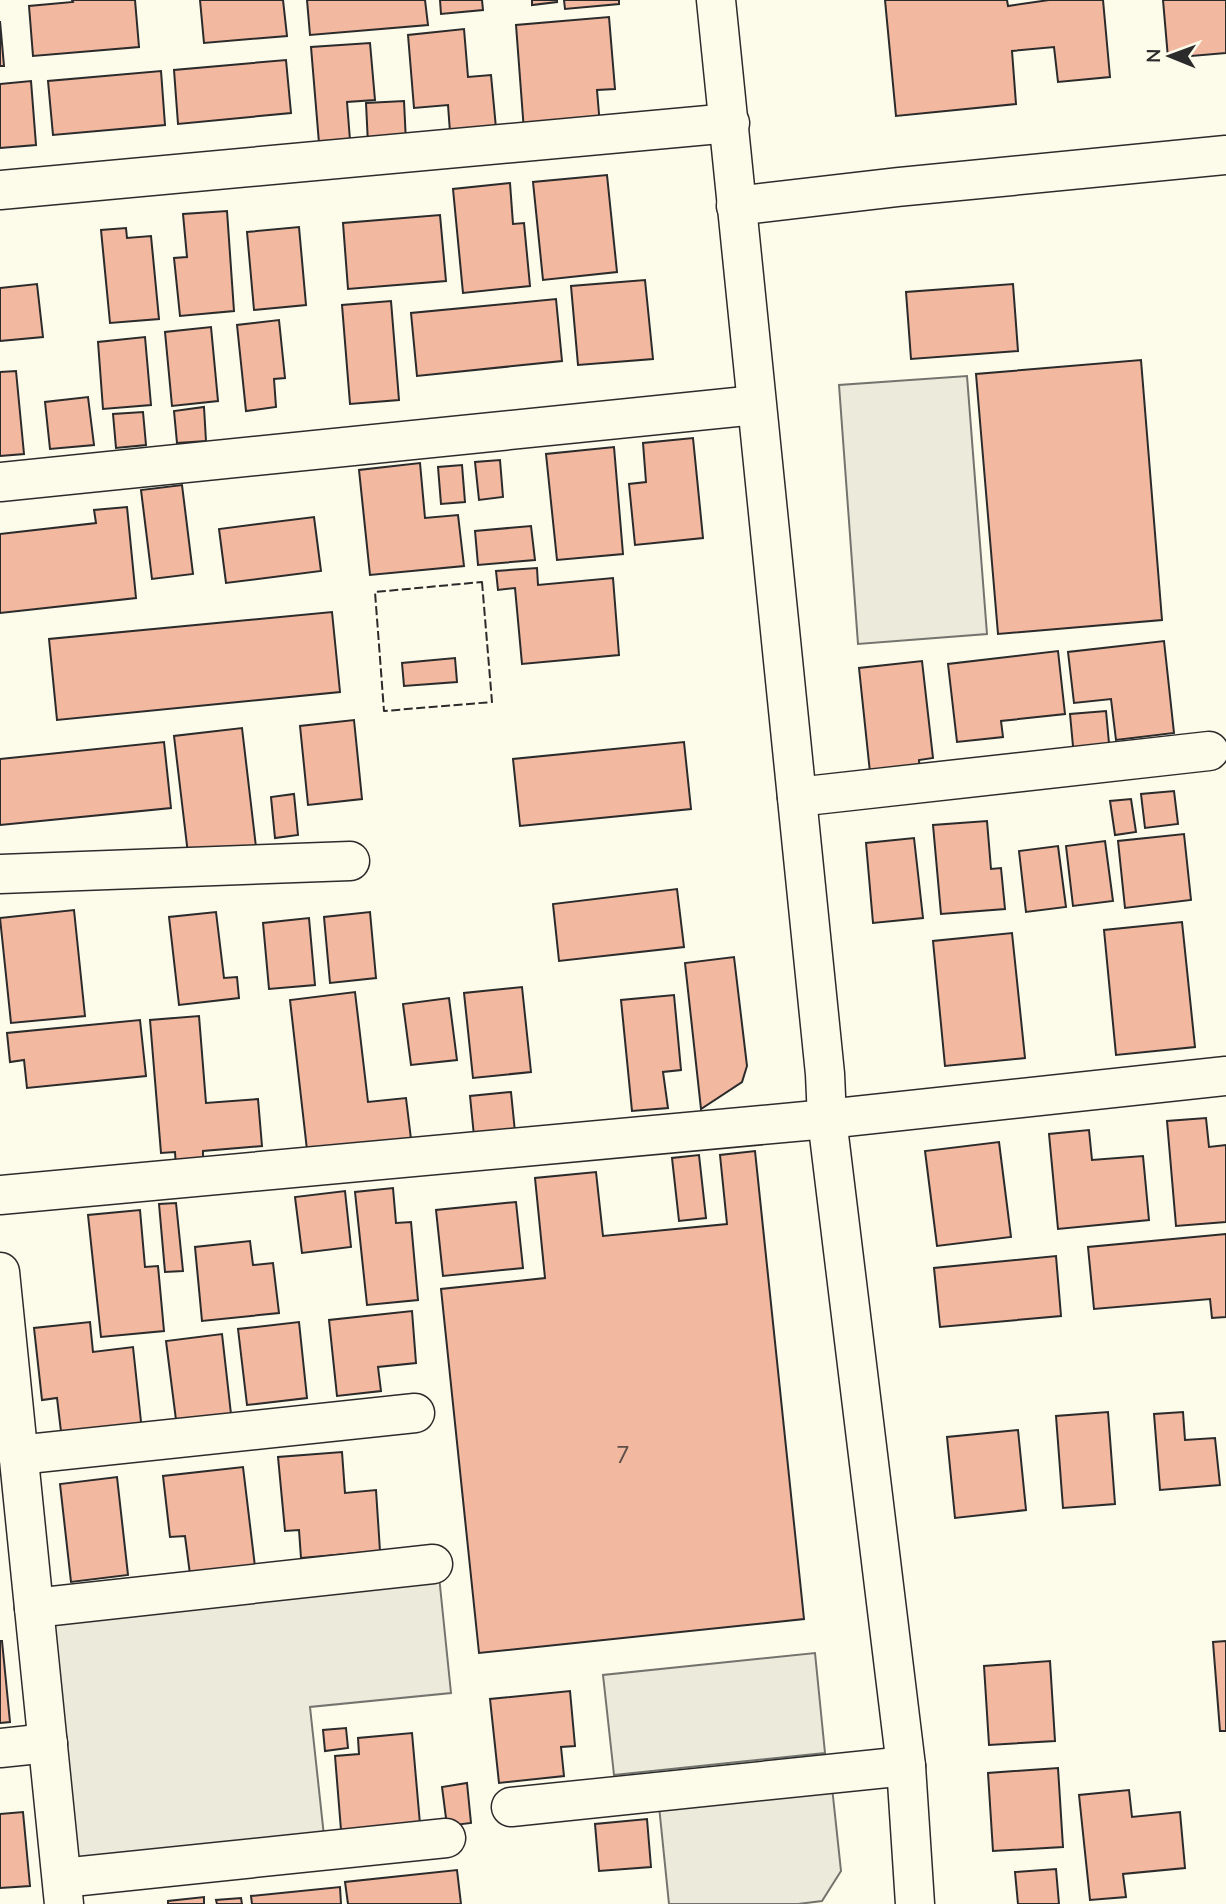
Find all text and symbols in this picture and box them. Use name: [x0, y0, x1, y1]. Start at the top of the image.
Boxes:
north arrow: [1135, 21, 1205, 91]
text: N: [1141, 48, 1165, 63]
house number: 7: [616, 1440, 630, 1469]

